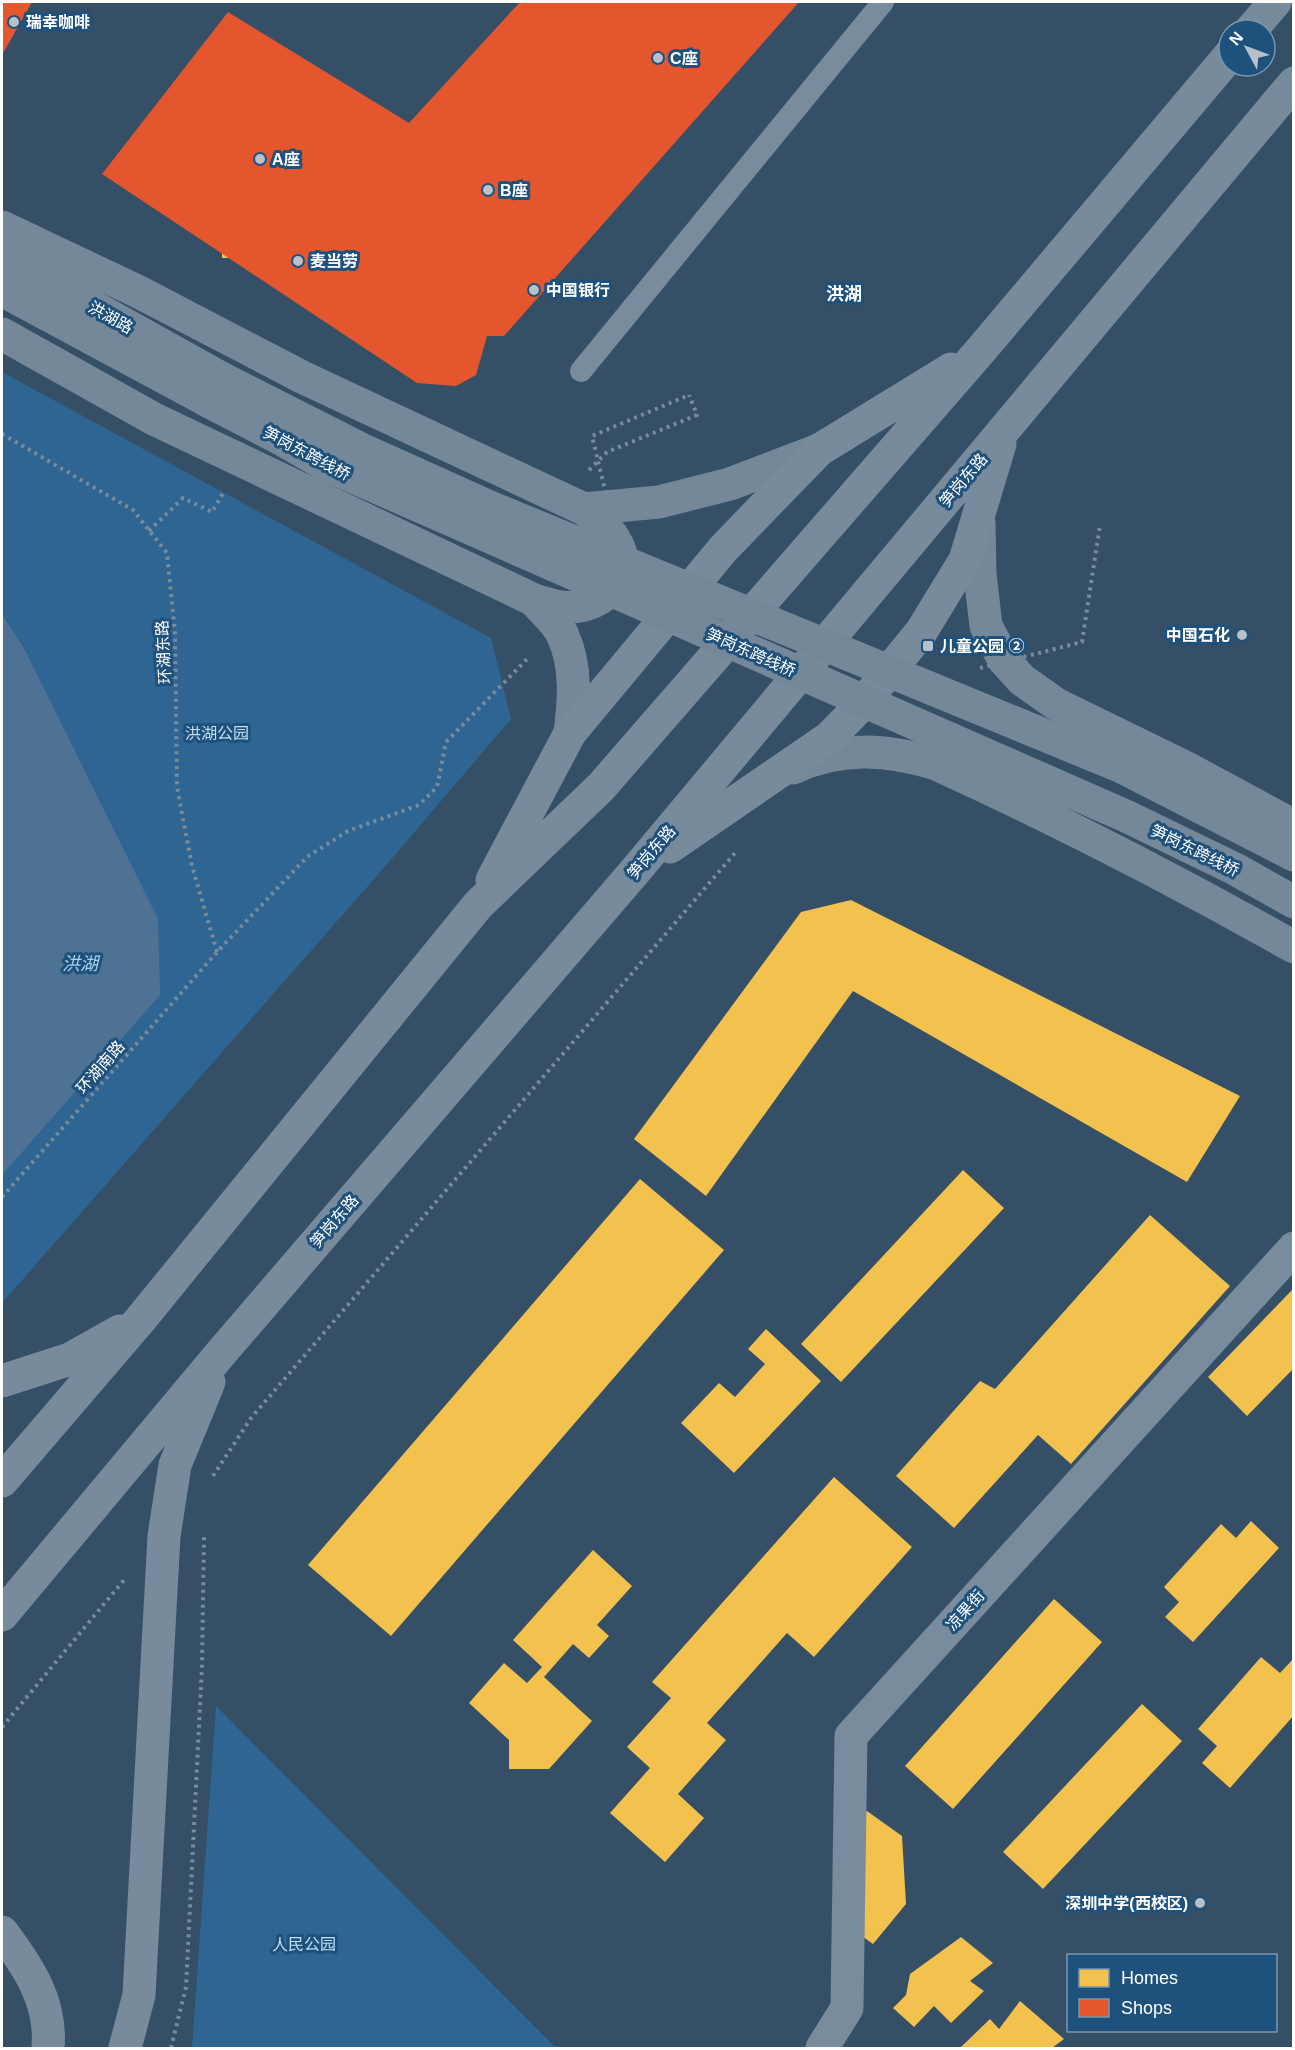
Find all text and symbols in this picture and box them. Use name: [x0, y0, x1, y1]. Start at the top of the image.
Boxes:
place label: 瑞幸咖啡: [26, 14, 90, 31]
marker: 瑞幸咖啡: [7, 15, 21, 29]
north arrow: [1217, 18, 1277, 78]
text: N: [1226, 29, 1246, 48]
place label: C座: [670, 50, 698, 67]
marker: C座: [651, 51, 665, 65]
place label: A座: [272, 151, 300, 168]
marker: A座: [253, 152, 267, 166]
place label: B座: [500, 182, 528, 199]
marker: B座: [481, 183, 495, 197]
place label: 麦当劳: [310, 253, 358, 270]
marker: 麦当劳: [291, 254, 305, 268]
place label: 中国银行: [546, 282, 610, 299]
marker: 中国银行: [527, 283, 541, 297]
district label: 洪湖: [826, 284, 862, 304]
street label: 洪湖路: [86, 298, 136, 337]
street label: 笋岗东跨线桥: [260, 423, 353, 483]
street label: 笋岗东路: [936, 450, 990, 510]
street label: 环湖东路: [153, 620, 174, 684]
street label: 笋岗东跨线桥: [703, 625, 798, 680]
place label: 中国石化: [1166, 626, 1230, 644]
marker: 中国石化: [1235, 628, 1249, 642]
place label: 儿童公园 ②: [940, 637, 1024, 655]
marker: 儿童公园 ②: [921, 639, 935, 653]
park label: 洪湖公园: [185, 725, 249, 742]
street label: 笋岗东路: [624, 822, 678, 882]
street label: 笋岗东跨线桥: [1148, 822, 1242, 879]
water label: 洪湖: [62, 954, 101, 974]
street label: 环湖南路: [73, 1038, 128, 1097]
street label: 笋岗东路: [307, 1192, 362, 1251]
street label: 凉果街: [943, 1587, 988, 1634]
place label: 深圳中学(西校区): [1065, 1894, 1188, 1912]
marker: 深圳中学(西校区): [1193, 1896, 1207, 1910]
park label: 人民公园: [272, 1936, 336, 1953]
legend: [1067, 1954, 1277, 2032]
text: Homes: [1121, 1968, 1178, 1988]
text: Shops: [1121, 1998, 1172, 2018]

